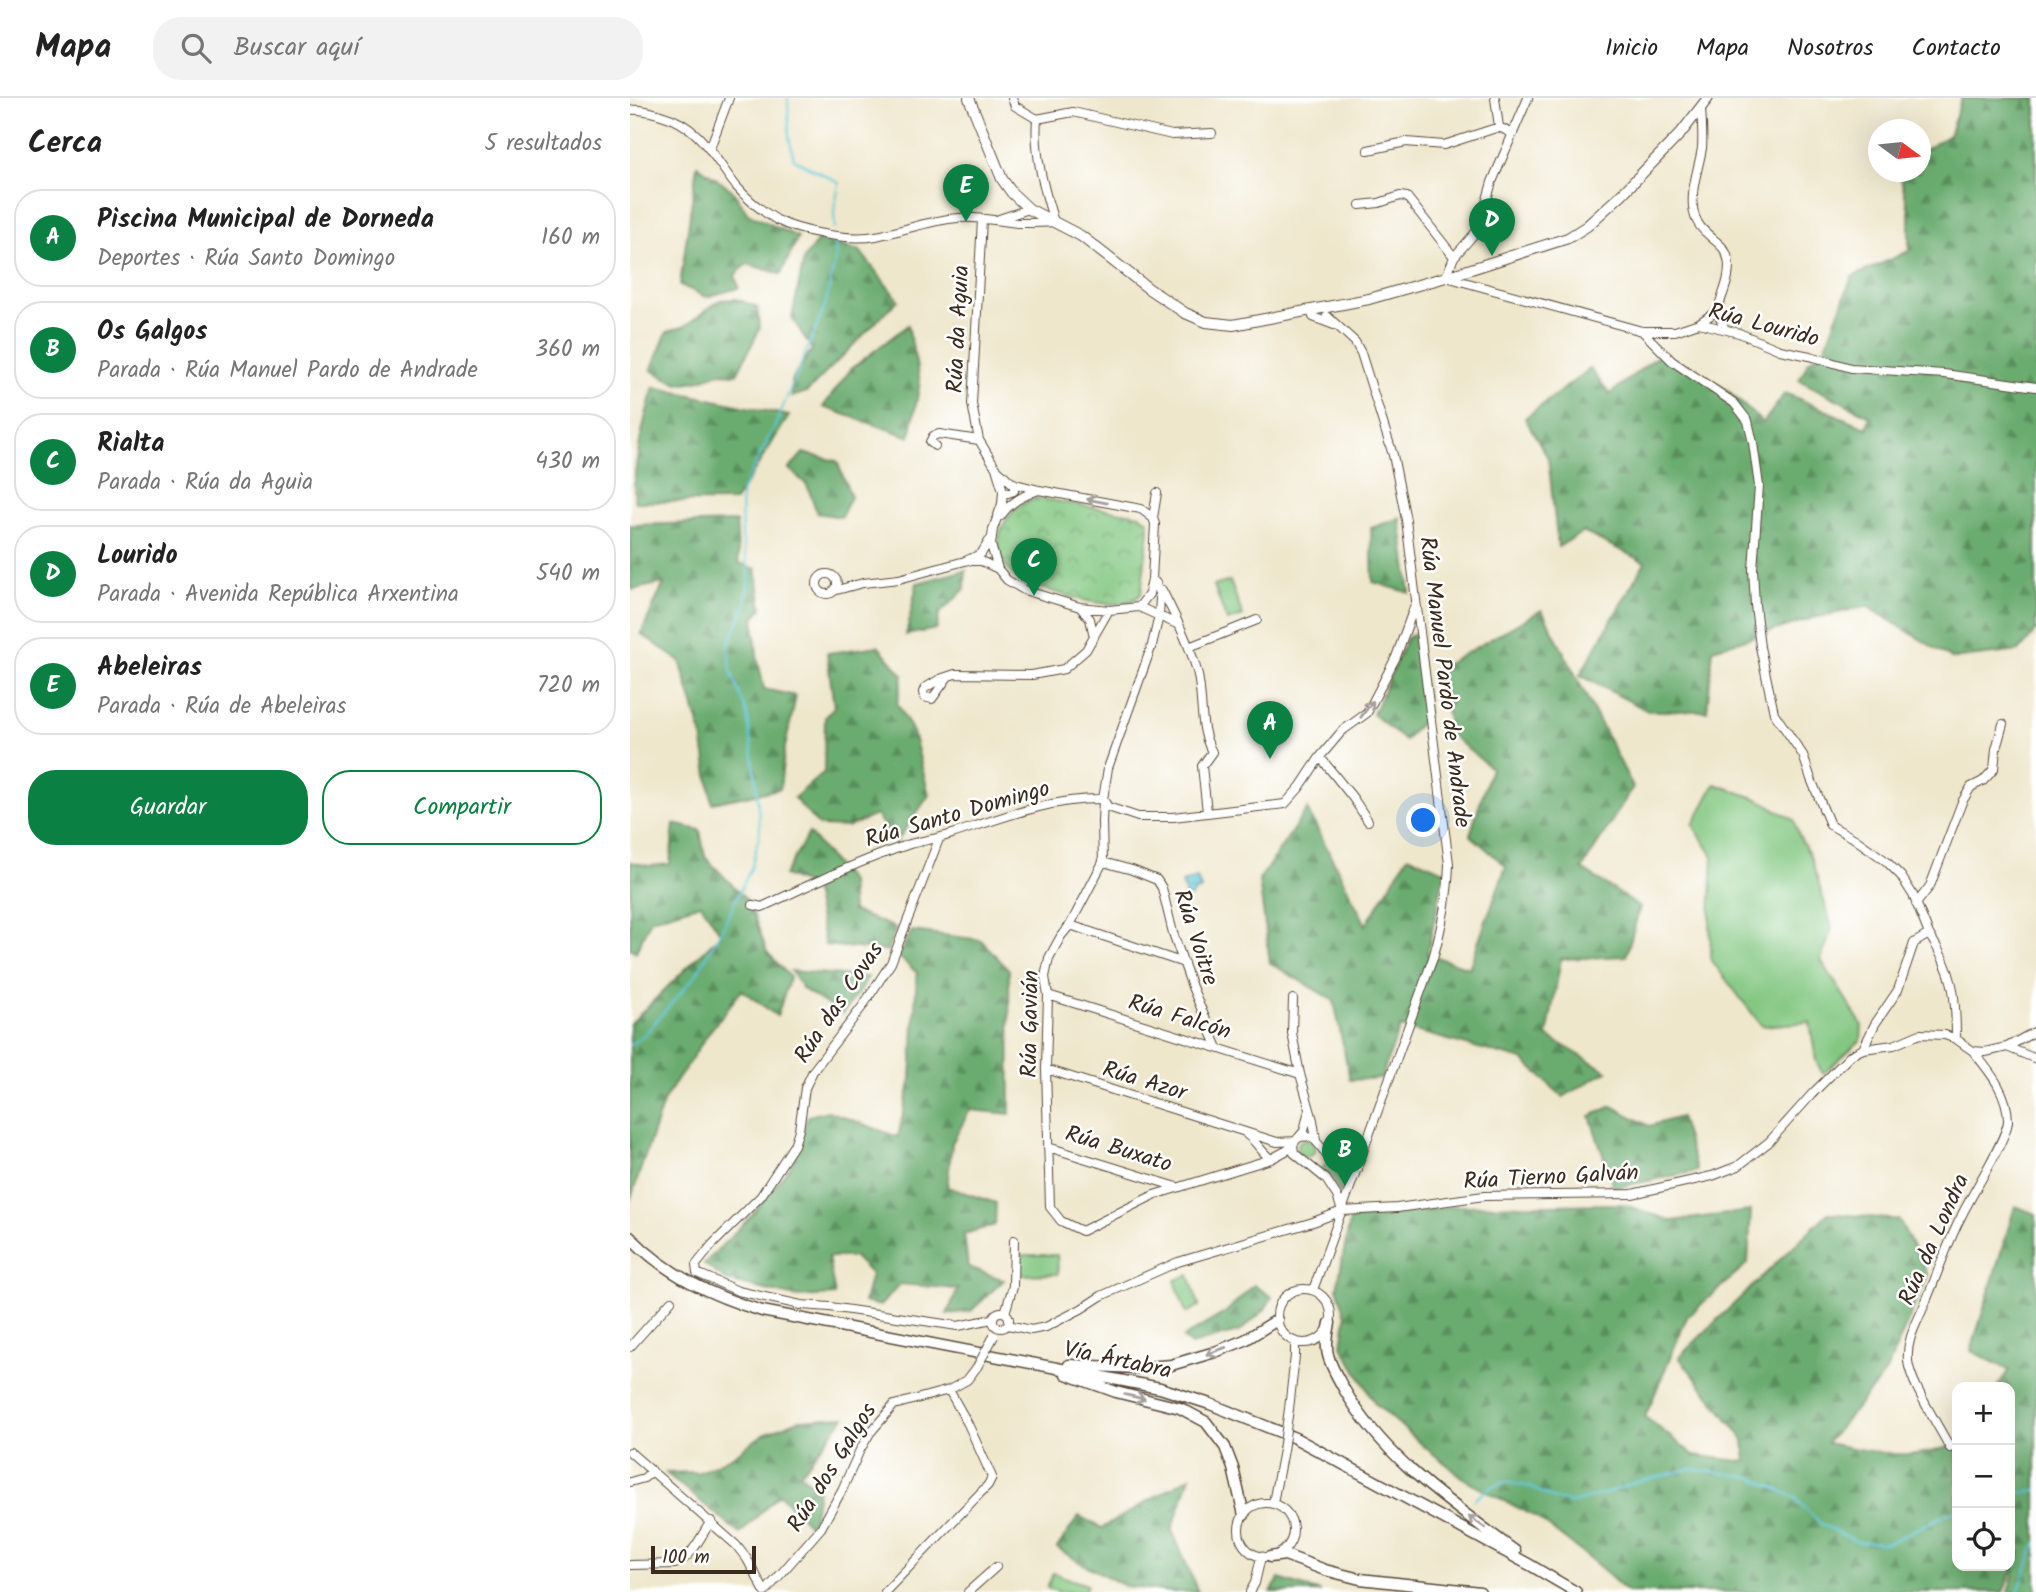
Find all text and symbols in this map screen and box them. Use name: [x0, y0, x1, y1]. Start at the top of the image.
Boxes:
search box: [153, 17, 643, 80]
text: Mapa: [35, 22, 111, 75]
text: Buscar aquí: [233, 27, 360, 69]
icon: search: [177, 29, 215, 67]
text: Inicio: [1605, 29, 1658, 68]
text: Mapa: [1696, 29, 1749, 68]
text: Nosotros: [1787, 29, 1874, 68]
text: Contacto: [1912, 29, 2001, 68]
north arrow: [1868, 119, 1931, 182]
text: Cerca: [28, 120, 102, 168]
text: 5 resultados: [485, 126, 602, 162]
pin: E: [943, 164, 989, 222]
pin: D: [1469, 198, 1515, 256]
text: Piscina Municipal de Dorneda: [97, 199, 434, 241]
text: A: [46, 220, 60, 256]
text: 160 m: [541, 220, 600, 256]
text: Deportes · Rúa Santo Domingo: [97, 241, 395, 277]
street label: Rúa da Aguia: [938, 264, 980, 394]
street label: Rúa Lourido: [1704, 294, 1823, 358]
text: Os Galgos: [97, 311, 207, 353]
text: B: [46, 332, 60, 368]
text: 360 m: [535, 332, 600, 368]
text: Parada · Rúa Manuel Pardo de Andrade: [97, 353, 478, 389]
text: Rialta: [97, 423, 165, 465]
text: C: [46, 444, 60, 480]
text: 430 m: [535, 444, 600, 480]
text: Parada · Rúa da Aguia: [97, 465, 313, 501]
one-way arrow: [1086, 494, 1109, 507]
text: Lourido: [97, 535, 178, 577]
street label: Rúa Manuel Pardo de Andrade: [1408, 535, 1480, 830]
pin: C: [1011, 538, 1057, 596]
text: D: [45, 556, 61, 592]
text: 540 m: [536, 556, 600, 592]
text: Parada · Avenida República Arxentina: [97, 577, 459, 613]
text: Abeleiras: [97, 647, 202, 689]
text: E: [47, 668, 59, 704]
text: 720 m: [537, 668, 600, 704]
text: Parada · Rúa de Abeleiras: [97, 689, 346, 725]
one-way arrow: [1359, 700, 1374, 719]
pin: A: [1247, 701, 1293, 759]
button: Guardar: [28, 770, 308, 845]
button: Compartir: [322, 770, 602, 845]
street label: Rúa Santo Domingo: [861, 771, 1054, 859]
your location: [1406, 803, 1440, 837]
street label: Rúa Voitre: [1163, 885, 1228, 990]
street label: Rúa das Covas: [786, 935, 894, 1071]
street label: Rúa Gavián: [1012, 970, 1050, 1078]
street label: Rúa Falcón: [1124, 985, 1235, 1051]
street label: Rúa Azor: [1098, 1052, 1192, 1112]
street label: Rúa Buxato: [1061, 1117, 1176, 1183]
pin: B: [1322, 1128, 1368, 1186]
street label: Rúa Tierno Galván: [1463, 1155, 1640, 1201]
street label: Rúa da Londra: [1890, 1168, 1980, 1312]
street label: Vía Ártabra: [1060, 1332, 1175, 1390]
one-way arrow: [1205, 1346, 1227, 1358]
map controls: [1952, 1382, 2015, 1571]
button: +: [1952, 1382, 2015, 1445]
one-way arrow: [1123, 1391, 1146, 1404]
street label: Rúa dos Galgos: [778, 1396, 887, 1540]
button: −: [1952, 1445, 2015, 1508]
button: locate: [1952, 1508, 2015, 1571]
one-way arrow: [1468, 1515, 1487, 1530]
scale bar: [651, 1543, 756, 1575]
text: 100 m: [662, 1543, 710, 1573]

